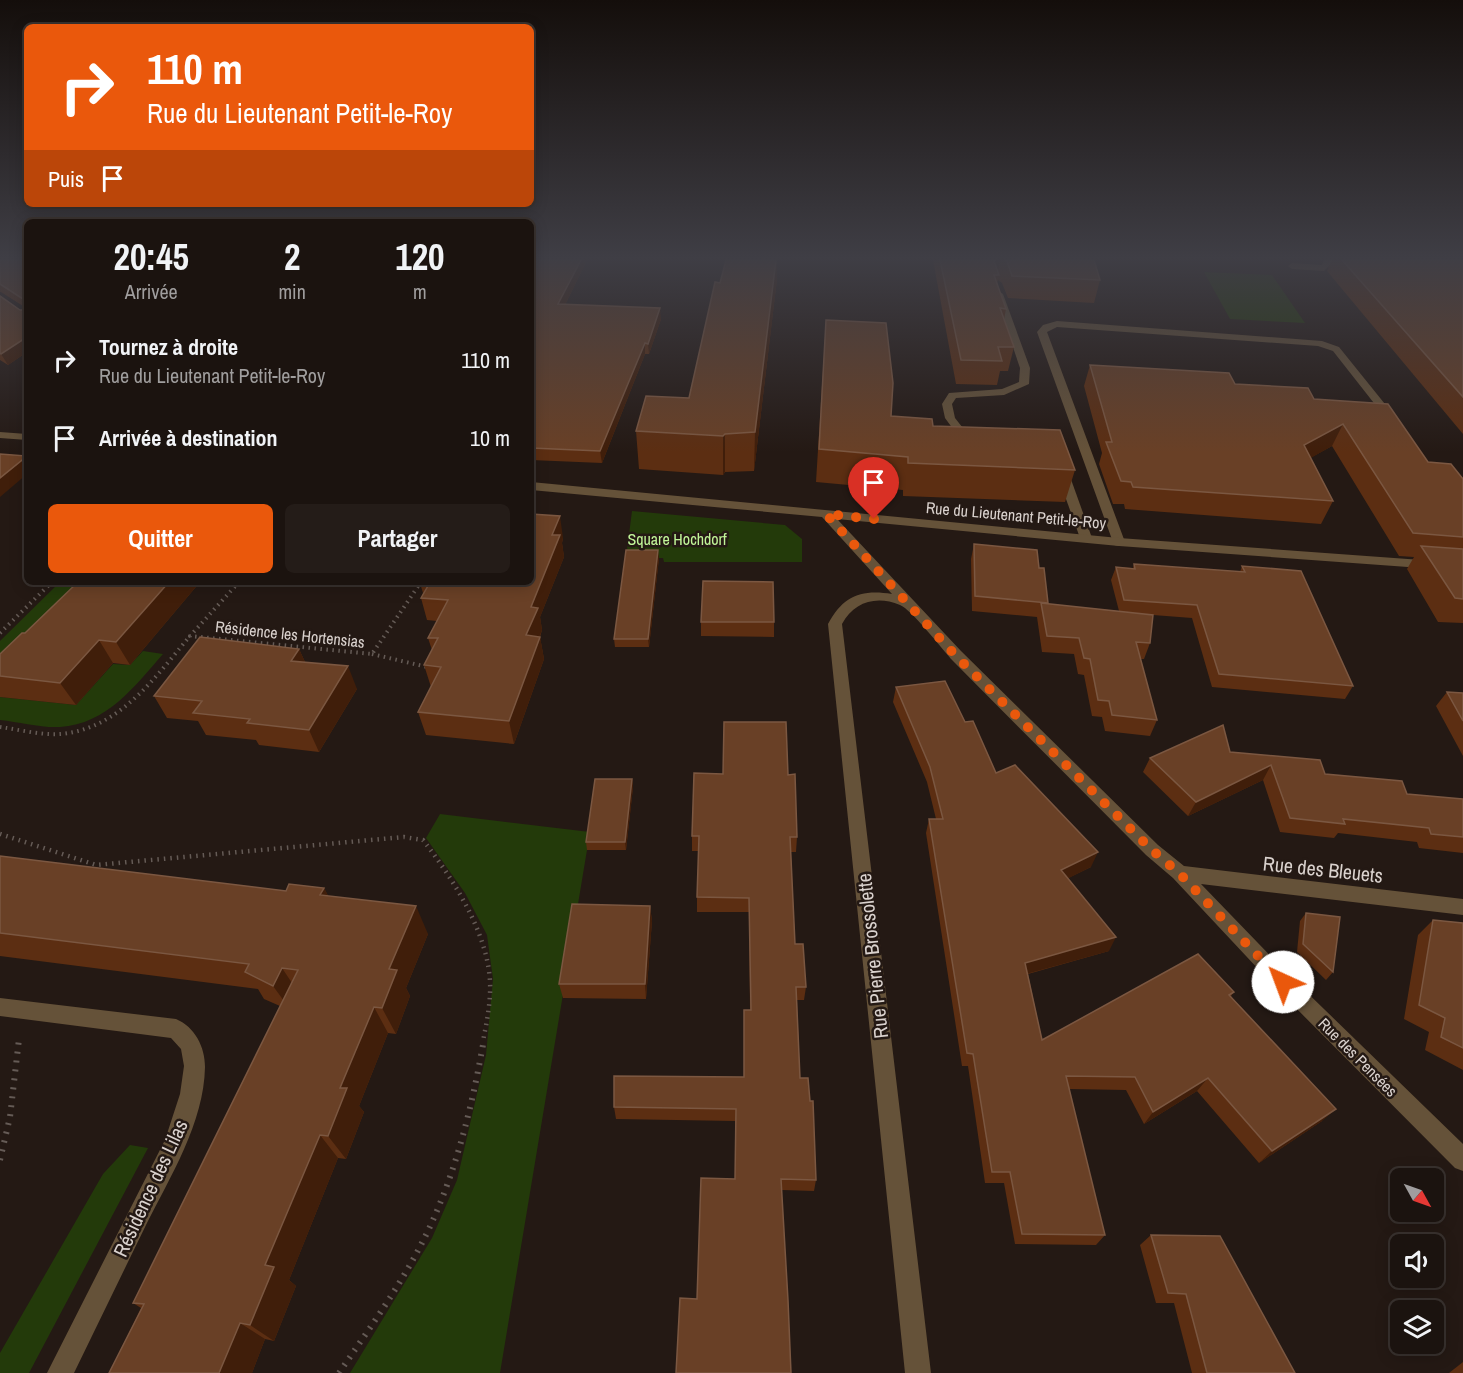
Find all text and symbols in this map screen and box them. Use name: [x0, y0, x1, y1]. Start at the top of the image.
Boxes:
text: 110 m: [147, 41, 243, 97]
icon: right: [48, 48, 126, 126]
text: Rue du Lieutenant Petit-le-Roy: [147, 95, 452, 131]
icon: arrive: [96, 162, 129, 195]
text: Puis: [48, 164, 84, 194]
text: 20:45: [113, 233, 189, 281]
text: 2: [284, 233, 300, 281]
text: 120: [395, 233, 445, 281]
text: Arrivée: [125, 278, 178, 305]
text: min: [278, 278, 306, 305]
text: m: [413, 278, 427, 305]
text: Tournez à droite: [99, 332, 238, 362]
icon: right: [48, 344, 81, 377]
text: 110 m: [461, 345, 510, 375]
text: Rue du Lieutenant Petit-le-Roy: [99, 362, 325, 389]
icon: arrive: [48, 422, 81, 455]
text: Arrivée à destination: [99, 423, 277, 453]
text: 10 m: [470, 423, 510, 453]
pin: [848, 457, 899, 519]
icon: arrive: [857, 466, 890, 499]
street label: Rue du Lieutenant Petit-le-Roy: [925, 496, 1107, 534]
button: Quitter: [48, 504, 273, 573]
button: Partager: [285, 504, 510, 573]
park label: Square Hochdorf: [627, 528, 727, 550]
street label: Résidence les Hortensias: [214, 615, 366, 653]
street label: Rue des Bleuets: [1262, 849, 1384, 889]
street label: Rue Pierre Brossolette: [850, 872, 894, 1040]
position arrow: [1251, 950, 1315, 1014]
street label: Rue des Pensées: [1314, 1013, 1402, 1101]
street label: Résidence des Lilas: [106, 1115, 194, 1261]
north arrow: [1390, 1168, 1444, 1222]
map controls: [1390, 1168, 1444, 1354]
button: sound: [1390, 1234, 1444, 1288]
button: layers: [1390, 1300, 1444, 1354]

